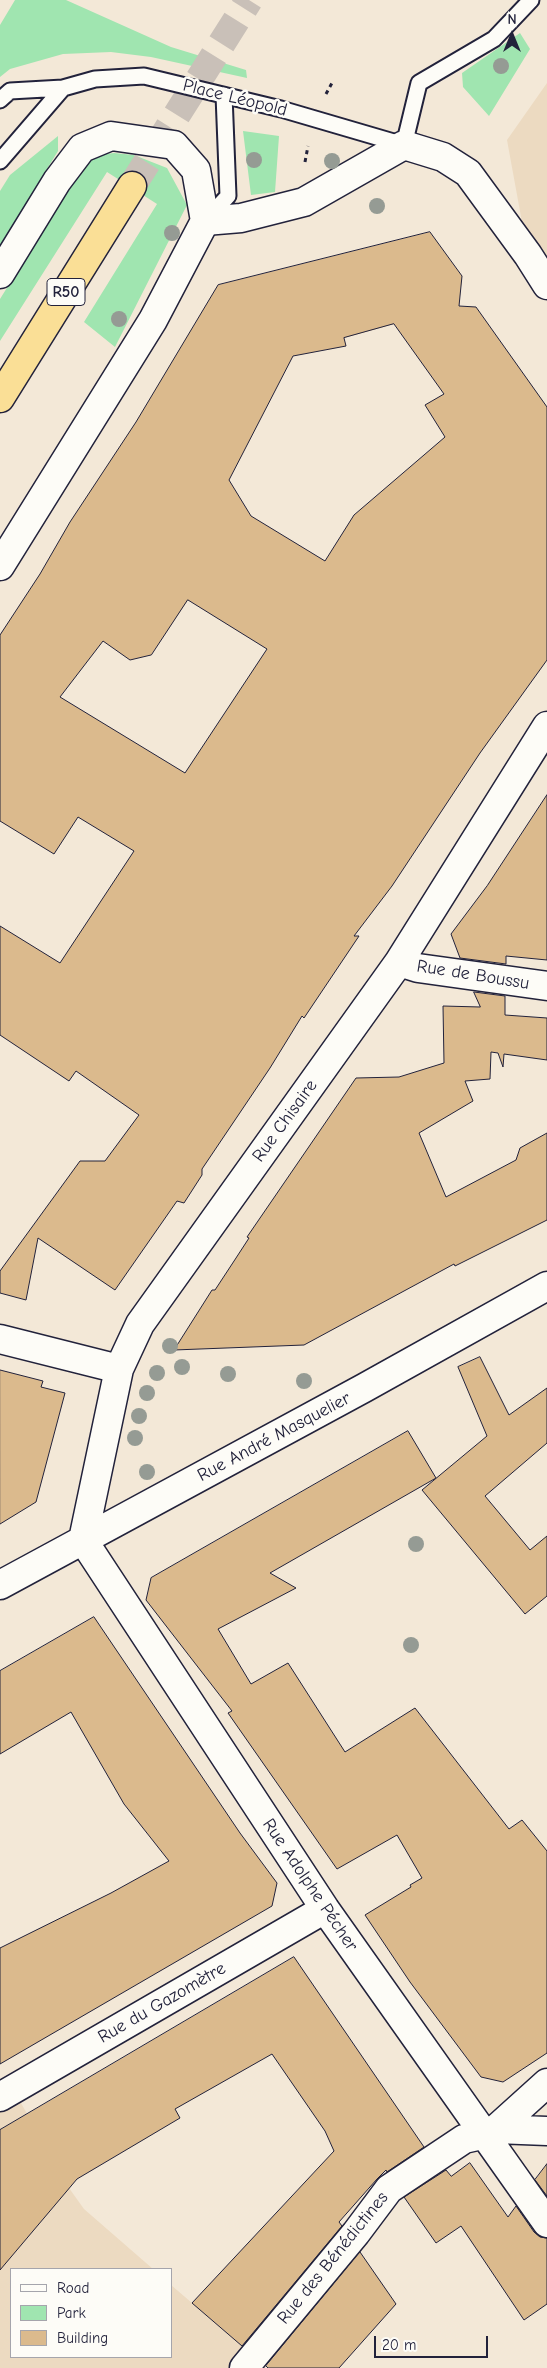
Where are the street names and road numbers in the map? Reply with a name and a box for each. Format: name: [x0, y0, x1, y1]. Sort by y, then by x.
street label: Place Léopold: [181, 75, 289, 121]
road number: R50: [47, 278, 85, 306]
street label: Rue de Boussu: [415, 955, 531, 995]
street label: Rue Chisaire: [248, 1076, 322, 1166]
street label: Rue André Masquelier: [194, 1388, 354, 1486]
street label: Rue Adolphe Pécher: [258, 1815, 362, 1955]
street label: Rue du Gazomètre: [94, 1958, 230, 2048]
street label: Rue des Bénédictines: [273, 2187, 393, 2329]

